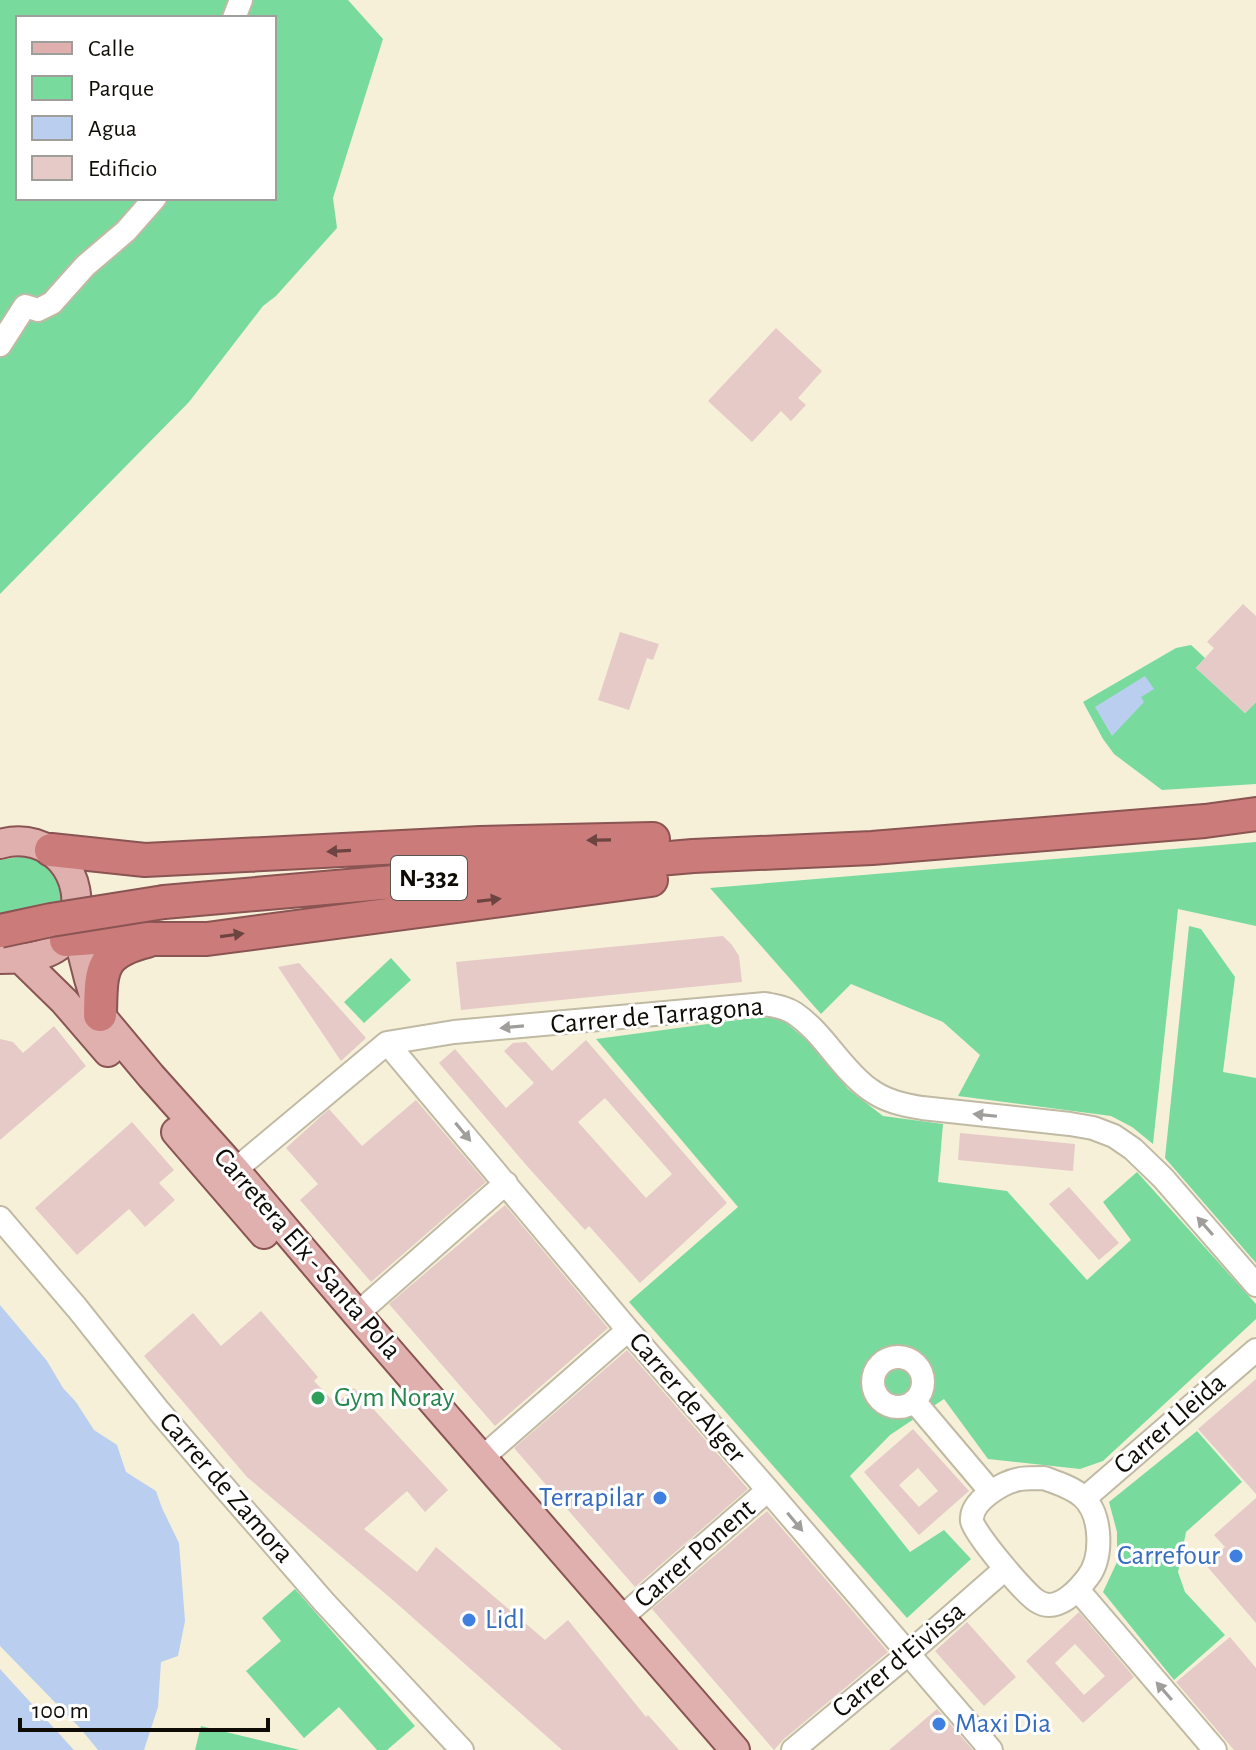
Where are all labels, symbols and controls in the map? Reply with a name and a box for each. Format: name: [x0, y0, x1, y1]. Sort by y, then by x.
legend: [16, 16, 276, 200]
text: Calle: [88, 37, 135, 61]
text: Parque: [88, 77, 154, 101]
text: Agua: [88, 117, 137, 141]
text: Edificio: [88, 157, 157, 181]
one-way arrow: [586, 834, 611, 847]
one-way arrow: [326, 844, 351, 857]
road number: N-332: [391, 856, 467, 900]
one-way arrow: [477, 894, 502, 907]
one-way arrow: [220, 928, 245, 941]
street label: Carrer de Tarragona: [549, 993, 765, 1039]
one-way arrow: [499, 1021, 524, 1034]
one-way arrow: [972, 1109, 997, 1122]
one-way arrow: [454, 1122, 471, 1142]
street label: Carretera Elx - Santa Pola: [208, 1143, 406, 1365]
one-way arrow: [1197, 1217, 1214, 1237]
street label: Carrer de Alger: [623, 1327, 751, 1469]
street label: Carrer Lleida: [1109, 1368, 1231, 1480]
place label: Gym Noray: [334, 1384, 455, 1412]
marker: Gym Noray: [309, 1389, 327, 1407]
street label: Carrer de Zamora: [153, 1408, 299, 1569]
place label: Terrapilar: [539, 1484, 644, 1512]
marker: Terrapilar: [651, 1489, 669, 1507]
street label: Carrer Ponent: [629, 1494, 761, 1614]
one-way arrow: [786, 1511, 803, 1531]
place label: Carrefour: [1117, 1542, 1220, 1570]
marker: Carrefour: [1227, 1547, 1245, 1565]
street label: Carrer d'Eivissa: [827, 1597, 971, 1723]
place label: Lidl: [485, 1606, 525, 1634]
marker: Lidl: [460, 1611, 478, 1629]
one-way arrow: [1156, 1681, 1173, 1701]
scale bar: [20, 1682, 268, 1732]
text: 100 m: [32, 1699, 89, 1723]
place label: Maxi Dia: [955, 1710, 1051, 1738]
marker: Maxi Dia: [930, 1715, 948, 1733]

